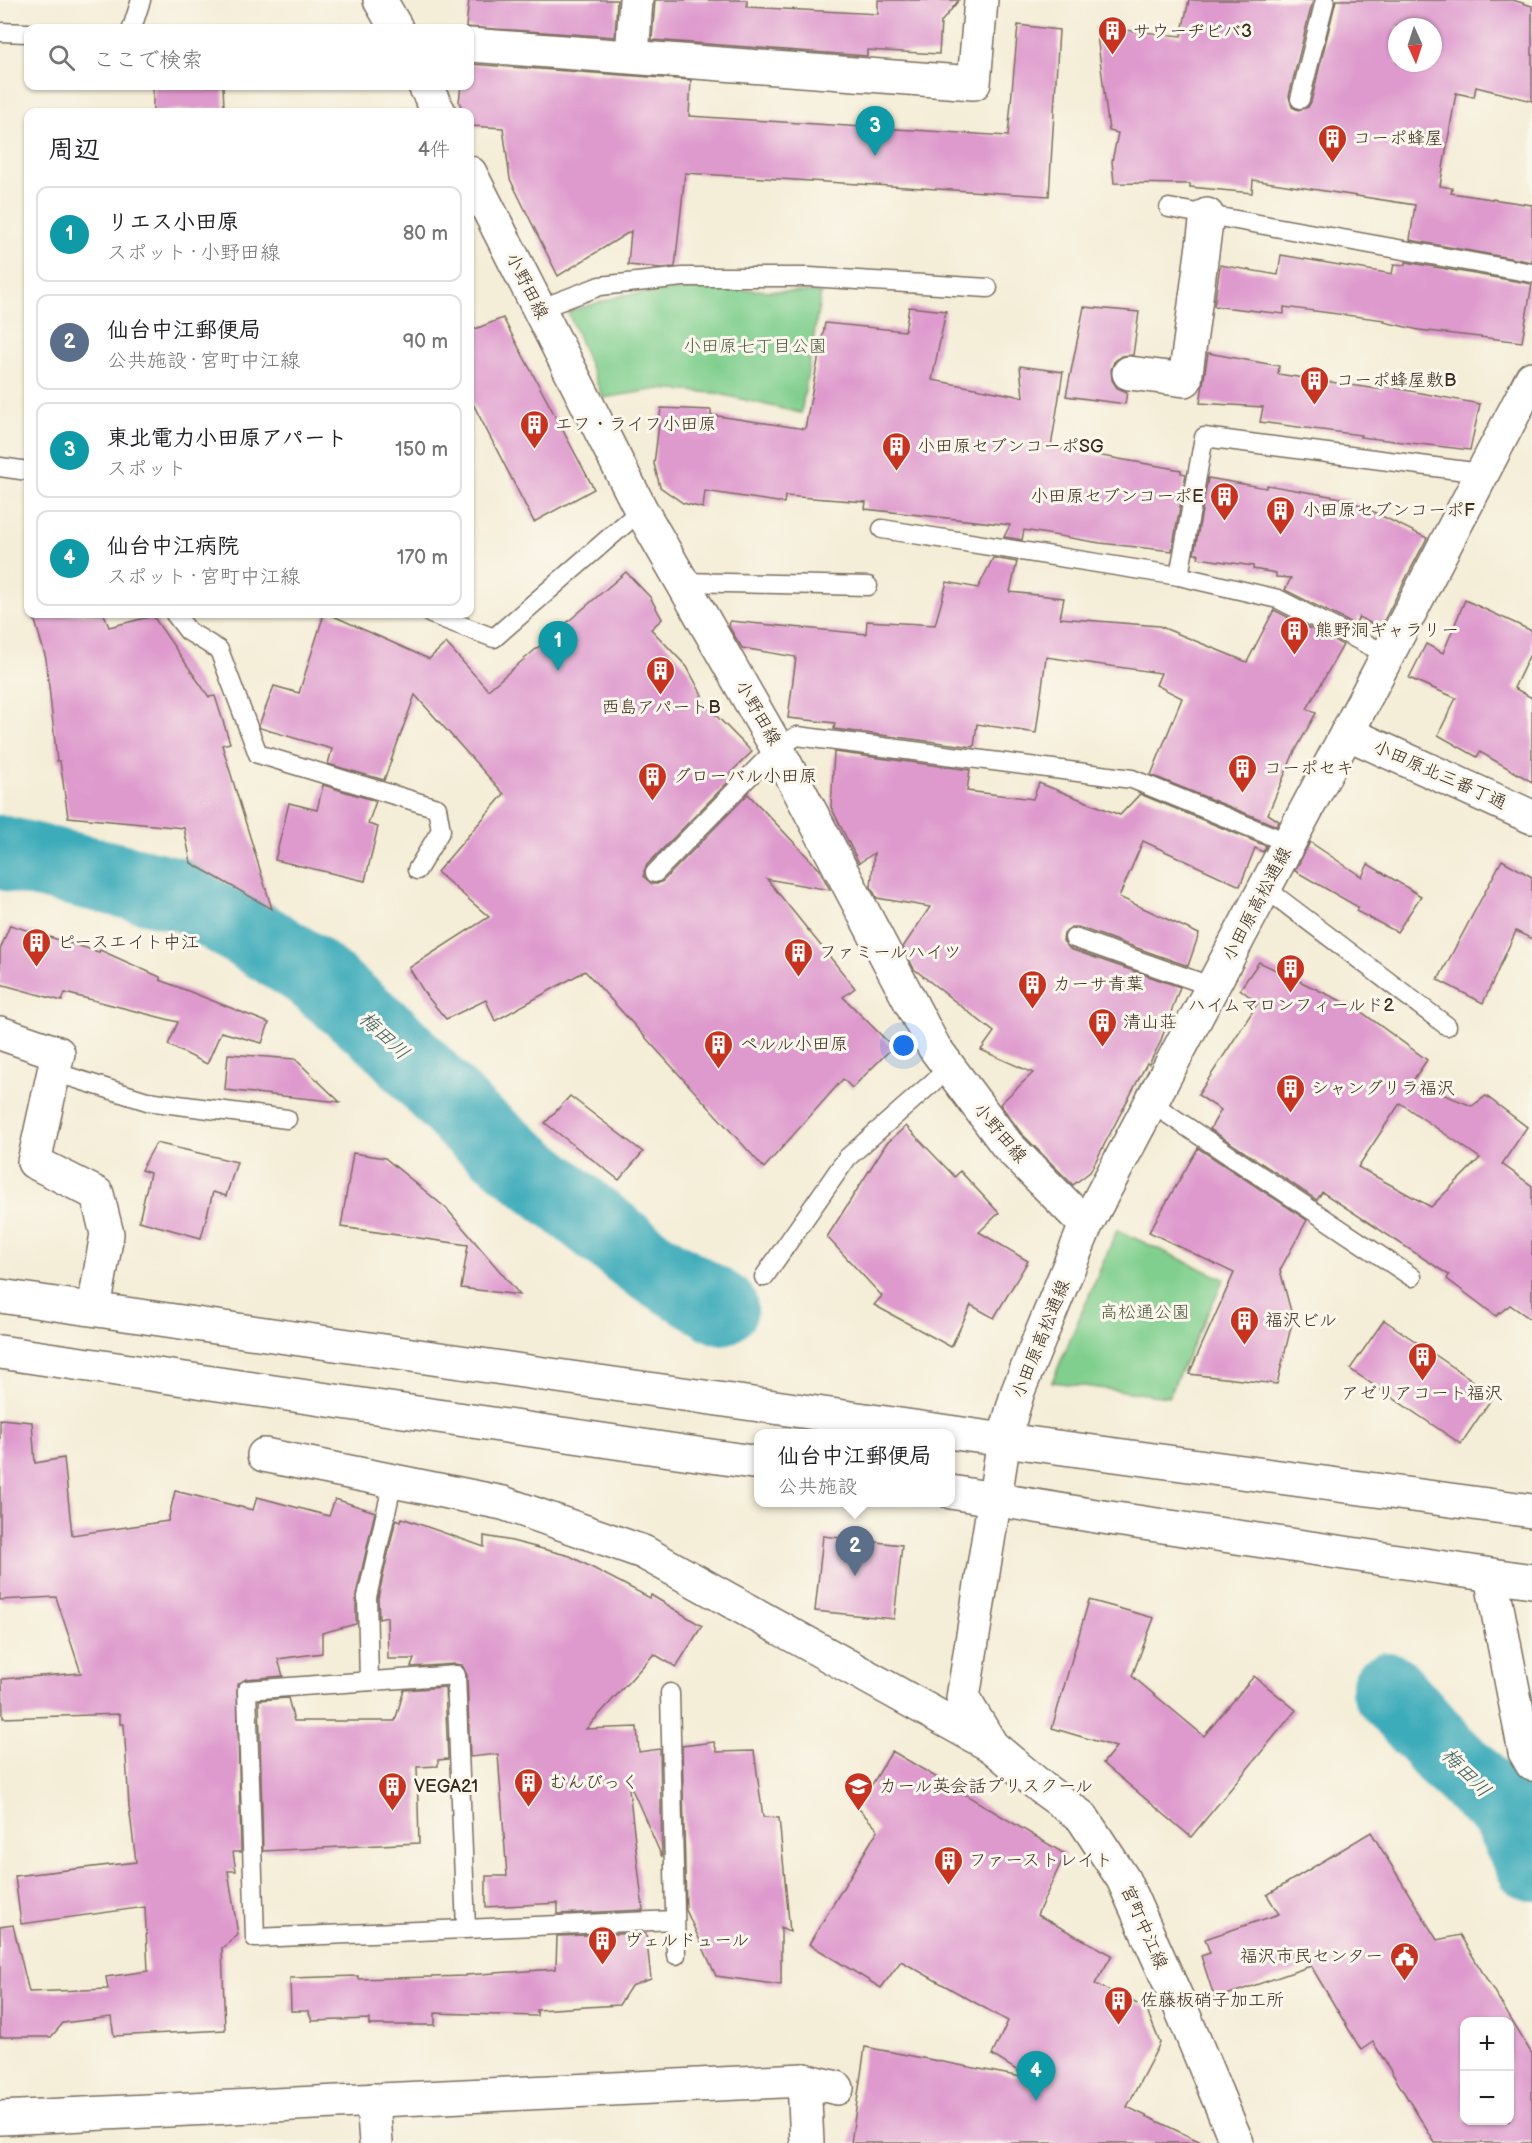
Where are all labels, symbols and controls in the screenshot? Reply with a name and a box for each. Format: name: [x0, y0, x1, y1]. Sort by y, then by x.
building icon: サウーヂビバ3: [1096, 15, 1128, 57]
north arrow: [1388, 18, 1442, 72]
place label: サウーヂビバ3: [1133, 21, 1252, 42]
search box: [24, 24, 474, 90]
icon: search: [45, 41, 78, 74]
text: ここで検索: [93, 47, 203, 74]
pin: 3: [856, 106, 894, 156]
building icon: コーポ蜂屋: [1316, 122, 1348, 164]
place label: コーポ蜂屋: [1353, 128, 1443, 149]
text: 周辺: [48, 135, 100, 166]
text: 4件: [418, 138, 450, 162]
text: リエス小田原: [107, 209, 239, 236]
text: 1: [65, 222, 74, 246]
text: 80 m: [403, 222, 448, 246]
text: スポット · 小野田線: [107, 241, 280, 265]
street label: 小野田線: [501, 249, 553, 323]
text: 仙台中江郵便局: [107, 317, 261, 344]
text: 2: [64, 330, 75, 354]
text: 90 m: [403, 330, 448, 354]
park label: 小田原七丁目公園: [683, 336, 827, 357]
text: 公共施設 · 宮町中江線: [107, 349, 300, 373]
building icon: コーポ蜂屋敷B: [1299, 364, 1331, 406]
place label: コーポ蜂屋敷B: [1336, 370, 1456, 391]
building icon: エフ・ライフ小田原: [518, 408, 550, 450]
place label: エフ・ライフ小田原: [555, 414, 716, 435]
text: 東北電力小田原アパート: [107, 425, 348, 452]
building icon: 小田原セブンコーポSG: [880, 430, 912, 472]
place label: 小田原セブンコーポSG: [917, 436, 1103, 457]
text: 3: [64, 438, 75, 462]
text: 150 m: [395, 438, 448, 462]
text: スポット: [107, 457, 187, 481]
building icon: 小田原セブンコーポE: [1209, 480, 1241, 522]
place label: 小田原セブンコーポE: [1030, 486, 1204, 507]
building icon: 小田原セブンコーポF: [1265, 494, 1297, 536]
place label: 小田原セブンコーポF: [1302, 500, 1475, 521]
text: 仙台中江病院: [107, 533, 239, 560]
text: 4: [64, 546, 75, 570]
text: 170 m: [397, 546, 448, 570]
text: スポット · 宮町中江線: [107, 565, 300, 589]
building icon: 熊野洞ギャラリー: [1278, 614, 1310, 656]
place label: 熊野洞ギャラリー: [1315, 620, 1459, 641]
pin: 1: [538, 622, 578, 671]
building icon: 西島アパートB: [645, 654, 677, 696]
street label: 小野田線: [731, 677, 785, 749]
place label: 西島アパートB: [601, 697, 721, 718]
street label: 小田原北三番丁通: [1370, 736, 1510, 814]
building icon: コーポセキ: [1227, 752, 1259, 794]
place label: コーポセキ: [1264, 758, 1354, 779]
building icon: グローバル小田原: [636, 760, 668, 802]
place label: グローバル小田原: [673, 766, 817, 787]
street label: 小田原高松通線: [1218, 843, 1296, 965]
building icon: ピースエイト中江: [20, 926, 52, 968]
place label: ピースエイト中江: [57, 932, 199, 953]
building icon: ファミールハイツ: [782, 936, 814, 978]
place label: ファミールハイツ: [819, 942, 962, 963]
building icon: ハイムマロンフィールド2: [1275, 952, 1307, 994]
building icon: カーサ青葉: [1016, 968, 1048, 1010]
place label: カーサ青葉: [1053, 974, 1144, 995]
place label: ハイムマロンフィールド2: [1188, 995, 1395, 1016]
building icon: 清山荘: [1086, 1006, 1118, 1048]
water label: 梅田川: [354, 1007, 414, 1065]
place label: 清山荘: [1123, 1012, 1177, 1033]
building icon: ペルル小田原: [703, 1028, 735, 1070]
your location: [889, 1031, 918, 1060]
place label: ペルル小田原: [740, 1034, 848, 1055]
building icon: シャングリラ福沢: [1274, 1072, 1306, 1114]
place label: シャングリラ福沢: [1311, 1078, 1455, 1099]
street label: 小野田線: [969, 1099, 1031, 1167]
street label: 小田原高松通線: [1008, 1277, 1074, 1401]
park label: 高松通公園: [1100, 1302, 1190, 1323]
building icon: 福沢ビル: [1228, 1304, 1260, 1346]
place label: 福沢ビル: [1265, 1310, 1337, 1331]
building icon: アゼリアコート福沢: [1406, 1340, 1438, 1382]
place label: アゼリアコート福沢: [1341, 1383, 1503, 1404]
popup: [754, 1429, 955, 1507]
text: 仙台中江郵便局: [777, 1443, 932, 1470]
text: 公共施設: [777, 1475, 857, 1499]
pin: 2: [836, 1526, 874, 1576]
water label: 梅田川: [1436, 1743, 1496, 1803]
building icon: むんびっく: [512, 1766, 544, 1808]
building icon: VEGA21: [377, 1770, 409, 1812]
school or university icon: カール英会話プリスクール: [842, 1770, 874, 1812]
place label: むんびっく: [549, 1772, 639, 1793]
place label: VEGA21: [414, 1776, 478, 1797]
place label: カール英会話プリスクール: [879, 1776, 1093, 1797]
building icon: ファーストレイト: [932, 1844, 964, 1886]
place label: ファーストレイト: [969, 1850, 1113, 1871]
street label: 宮町中江線: [1116, 1882, 1172, 1972]
building icon: ヴェルドュール: [587, 1924, 619, 1966]
place label: ヴェルドュール: [624, 1930, 749, 1951]
public building icon: 福沢市民センター: [1388, 1940, 1420, 1982]
place label: 福沢市民センター: [1240, 1946, 1383, 1967]
building icon: 佐藤板硝子加工所: [1103, 1984, 1135, 2026]
place label: 佐藤板硝子加工所: [1140, 1990, 1284, 2011]
map controls: [1460, 2017, 1514, 2125]
button: +: [1460, 2017, 1514, 2071]
pin: 4: [1016, 2052, 1056, 2101]
button: −: [1460, 2071, 1514, 2125]

